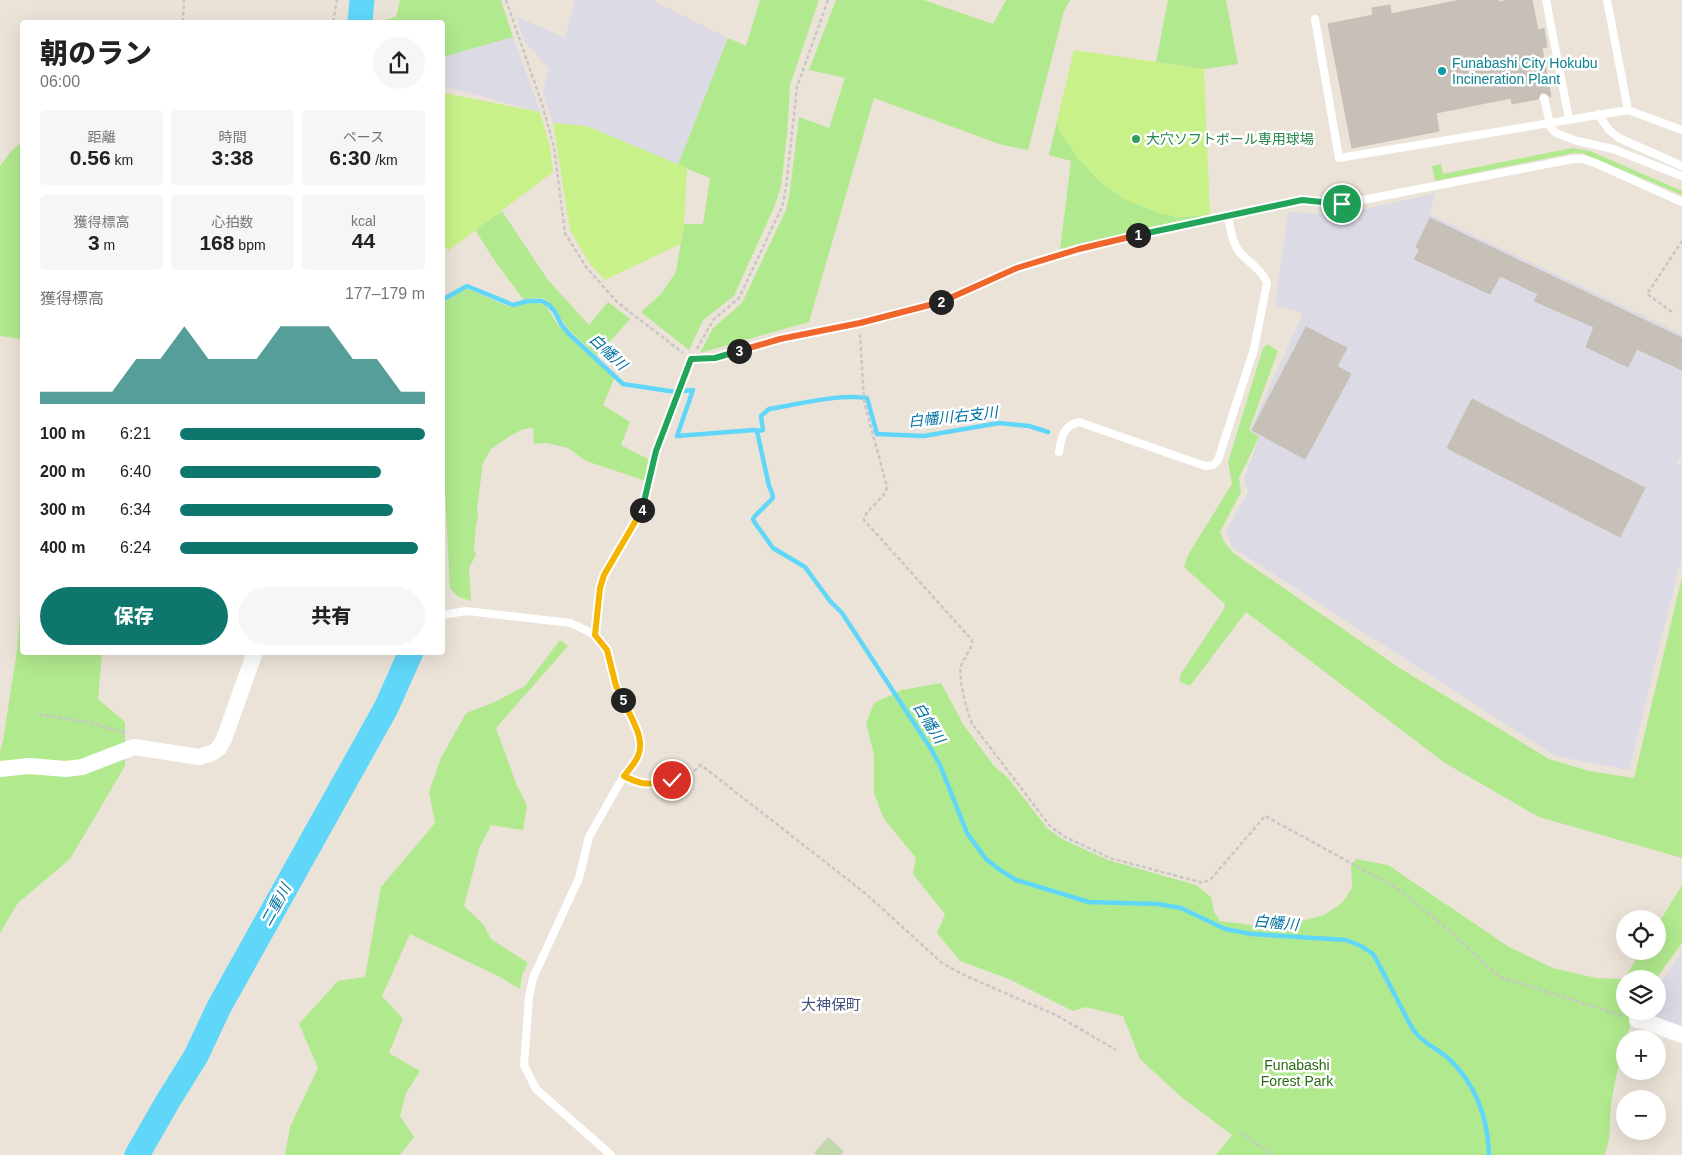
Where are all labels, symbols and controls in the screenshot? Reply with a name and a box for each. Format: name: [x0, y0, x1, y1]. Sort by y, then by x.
button: share: [373, 37, 425, 89]
text: 朝のラン: [40, 38, 152, 69]
place label: Funabashi City Hokubu Incineration Plant: [1452, 55, 1598, 87]
marker: Funabashi City Hokubu Incineration Plant: [1436, 65, 1448, 77]
text: 06:00: [40, 73, 80, 90]
text: 距離: [88, 129, 116, 145]
text: 時間: [219, 129, 247, 145]
text: ペース: [343, 129, 384, 145]
place label: 大穴ソフトボール専用球場: [1146, 131, 1314, 147]
marker: 大穴ソフトボール専用球場: [1130, 133, 1142, 145]
text: 0.56: [70, 146, 111, 169]
text: 3:38: [211, 146, 254, 169]
text: 6:30: [329, 146, 371, 169]
text: km: [111, 152, 133, 168]
text: /km: [371, 152, 398, 168]
pin: [1321, 183, 1363, 225]
icon: arrive: [1328, 190, 1356, 218]
text: kcal: [351, 213, 376, 229]
text: 獲得標高: [74, 214, 130, 230]
text: 心拍数: [212, 214, 254, 230]
pin: 1: [1126, 222, 1150, 248]
text: 1: [1135, 227, 1142, 243]
text: 44: [352, 229, 375, 252]
text: 3: [88, 231, 100, 254]
text: 168: [199, 231, 234, 254]
text: m: [100, 237, 115, 253]
text: bpm: [234, 237, 266, 253]
text: 177–179 m: [345, 285, 425, 302]
text: 獲得標高: [40, 290, 104, 307]
pin: 2: [928, 290, 954, 314]
text: 2: [938, 294, 945, 310]
water label: 白幡川: [586, 330, 632, 375]
pin: 3: [726, 338, 752, 364]
text: 3: [736, 343, 743, 359]
water label: 白幡川右支川: [907, 403, 1001, 430]
text: 100 m: [40, 425, 85, 442]
text: 6:21: [120, 425, 151, 442]
text: 200 m: [40, 463, 85, 480]
text: 6:40: [120, 463, 151, 480]
pin: 4: [630, 498, 654, 522]
text: 300 m: [40, 501, 85, 518]
text: 6:34: [120, 501, 151, 518]
text: 4: [639, 502, 646, 518]
text: 400 m: [40, 539, 85, 556]
text: 6:24: [120, 539, 151, 556]
button: 保存: [40, 587, 228, 645]
button: 共有: [238, 587, 425, 645]
pin: 5: [610, 688, 636, 712]
text: 5: [620, 692, 627, 708]
water label: 白幡川: [910, 699, 950, 748]
pin: [651, 759, 693, 801]
icon: check: [658, 766, 686, 794]
water label: 二重川: [257, 879, 295, 929]
map controls: [1616, 910, 1666, 1140]
button: locate: [1616, 910, 1666, 960]
water label: 白幡川: [1253, 912, 1301, 933]
button: layers: [1616, 970, 1666, 1020]
district label: 大神保町: [801, 996, 861, 1013]
button: +: [1616, 1030, 1666, 1080]
park label: Funabashi Forest Park: [1261, 1057, 1334, 1089]
button: −: [1616, 1090, 1666, 1140]

